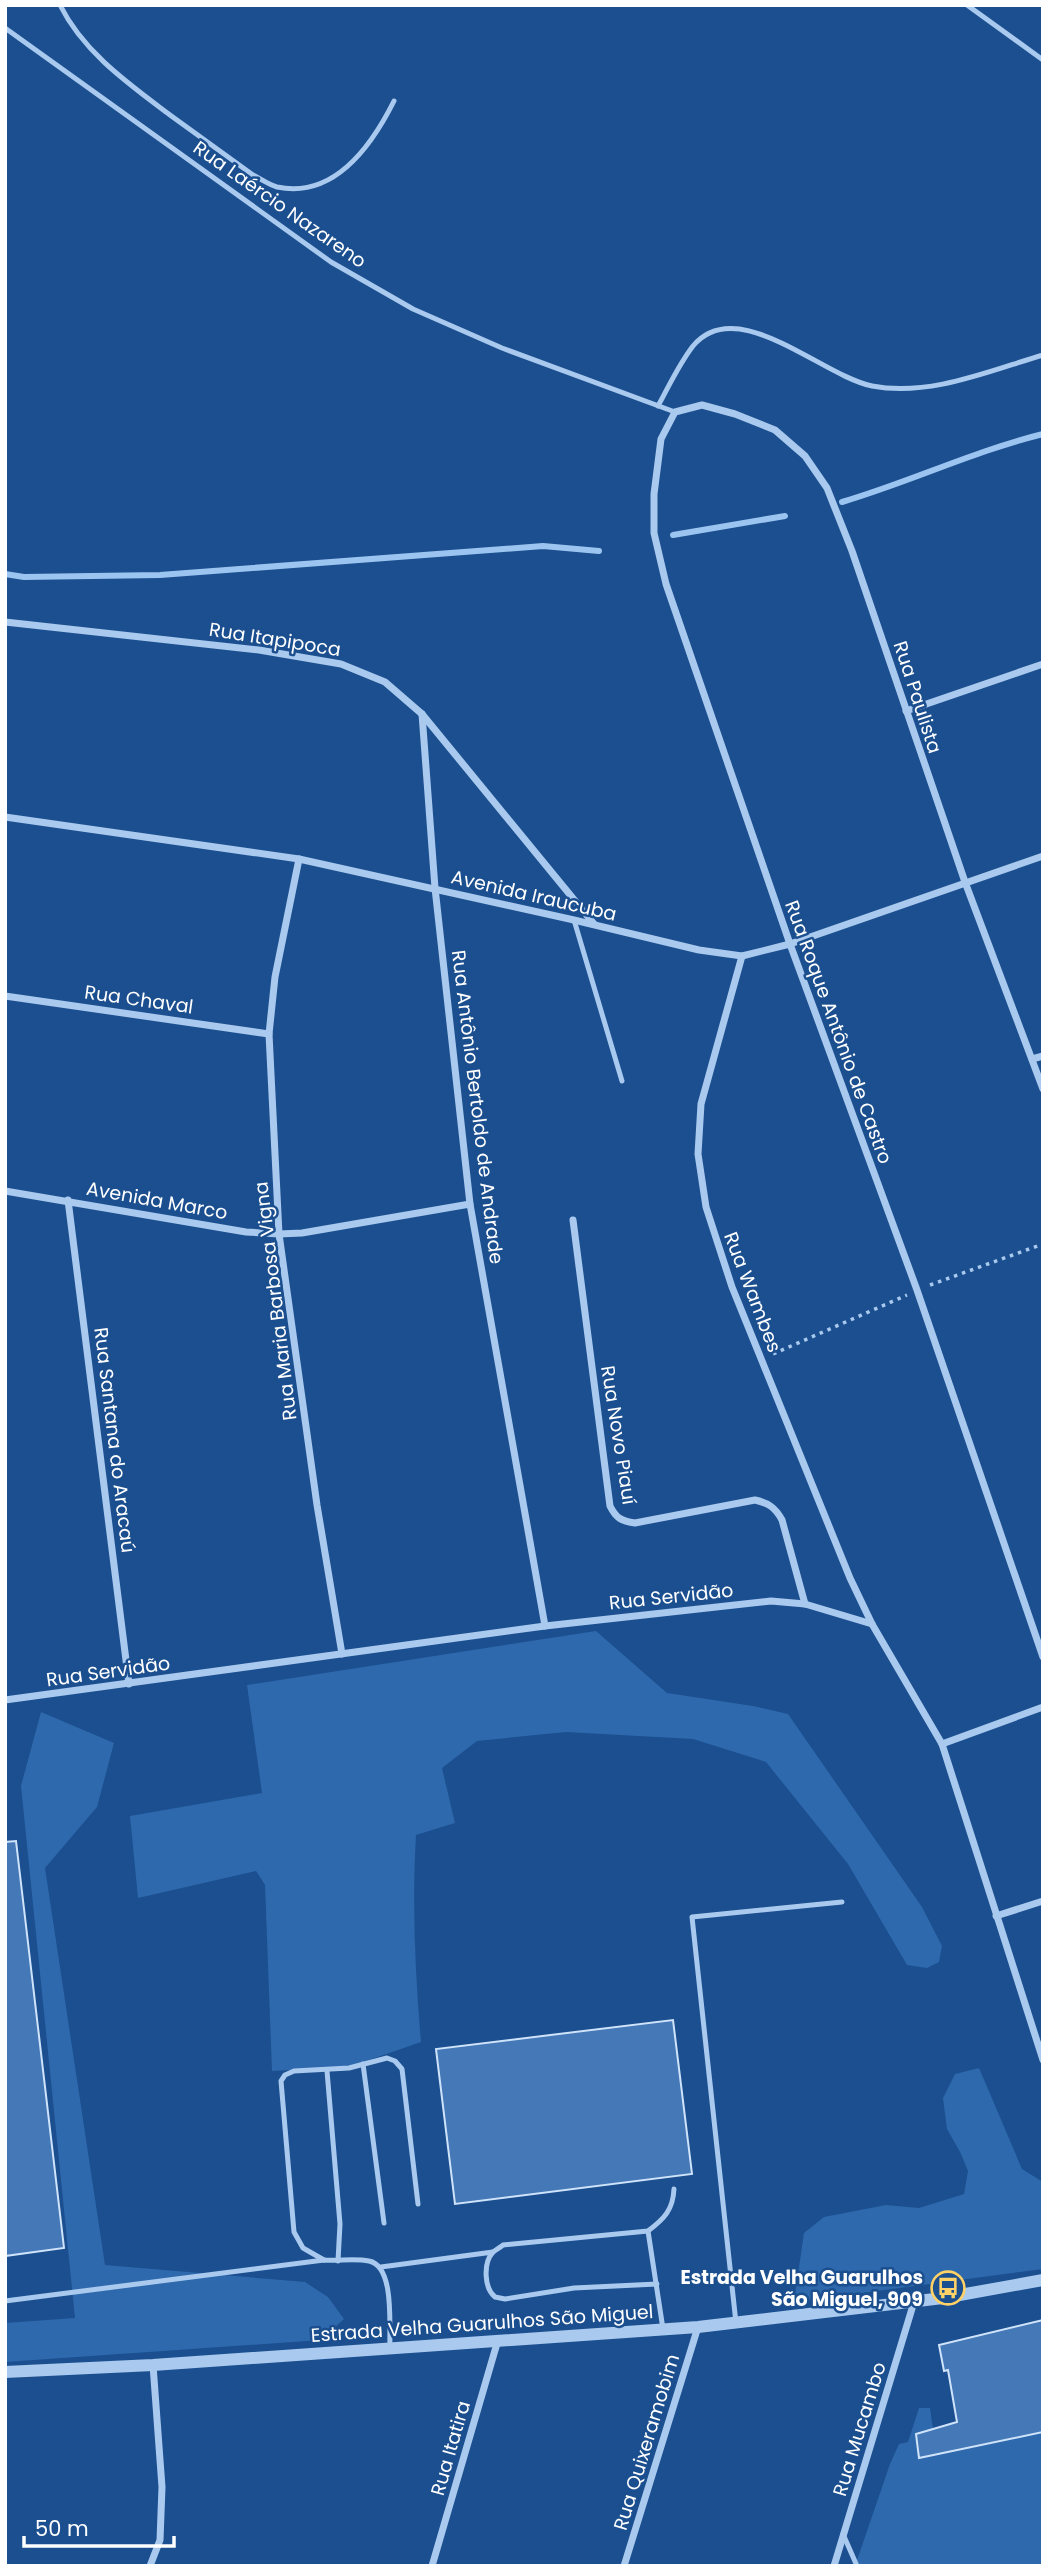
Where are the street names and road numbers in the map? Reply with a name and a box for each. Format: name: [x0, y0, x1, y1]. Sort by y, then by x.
street label: Rua Laércio Nazareno: [188, 134, 372, 275]
street label: Rua Itapipoca: [207, 616, 343, 663]
street label: Rua Paulista: [887, 638, 948, 757]
street label: Avenida Iraucuba: [449, 863, 619, 928]
street label: Rua Roque Antônio de Castro: [778, 897, 899, 1168]
street label: Rua Antônio Bertoldo de Andrade: [445, 949, 510, 1266]
street label: Rua Chaval: [83, 979, 195, 1020]
street label: Avenida Marco: [84, 1175, 230, 1226]
street label: Rua Maria Barbosa Vigna: [247, 1180, 304, 1422]
street label: Rua Wambes: [717, 1228, 788, 1356]
street label: Rua Santana do Aracaú: [87, 1326, 142, 1554]
street label: Rua Novo Piauí: [594, 1364, 643, 1507]
street label: Rua Servidão: [608, 1577, 735, 1616]
street label: Rua Servidão: [44, 1649, 172, 1694]
street label: Estrada Velha Guarulhos São Miguel: [310, 2298, 654, 2349]
street label: Rua Quixeramobim: [607, 2351, 686, 2534]
street label: Rua Mucambo: [826, 2359, 893, 2500]
street label: Rua Itatira: [424, 2398, 477, 2499]

